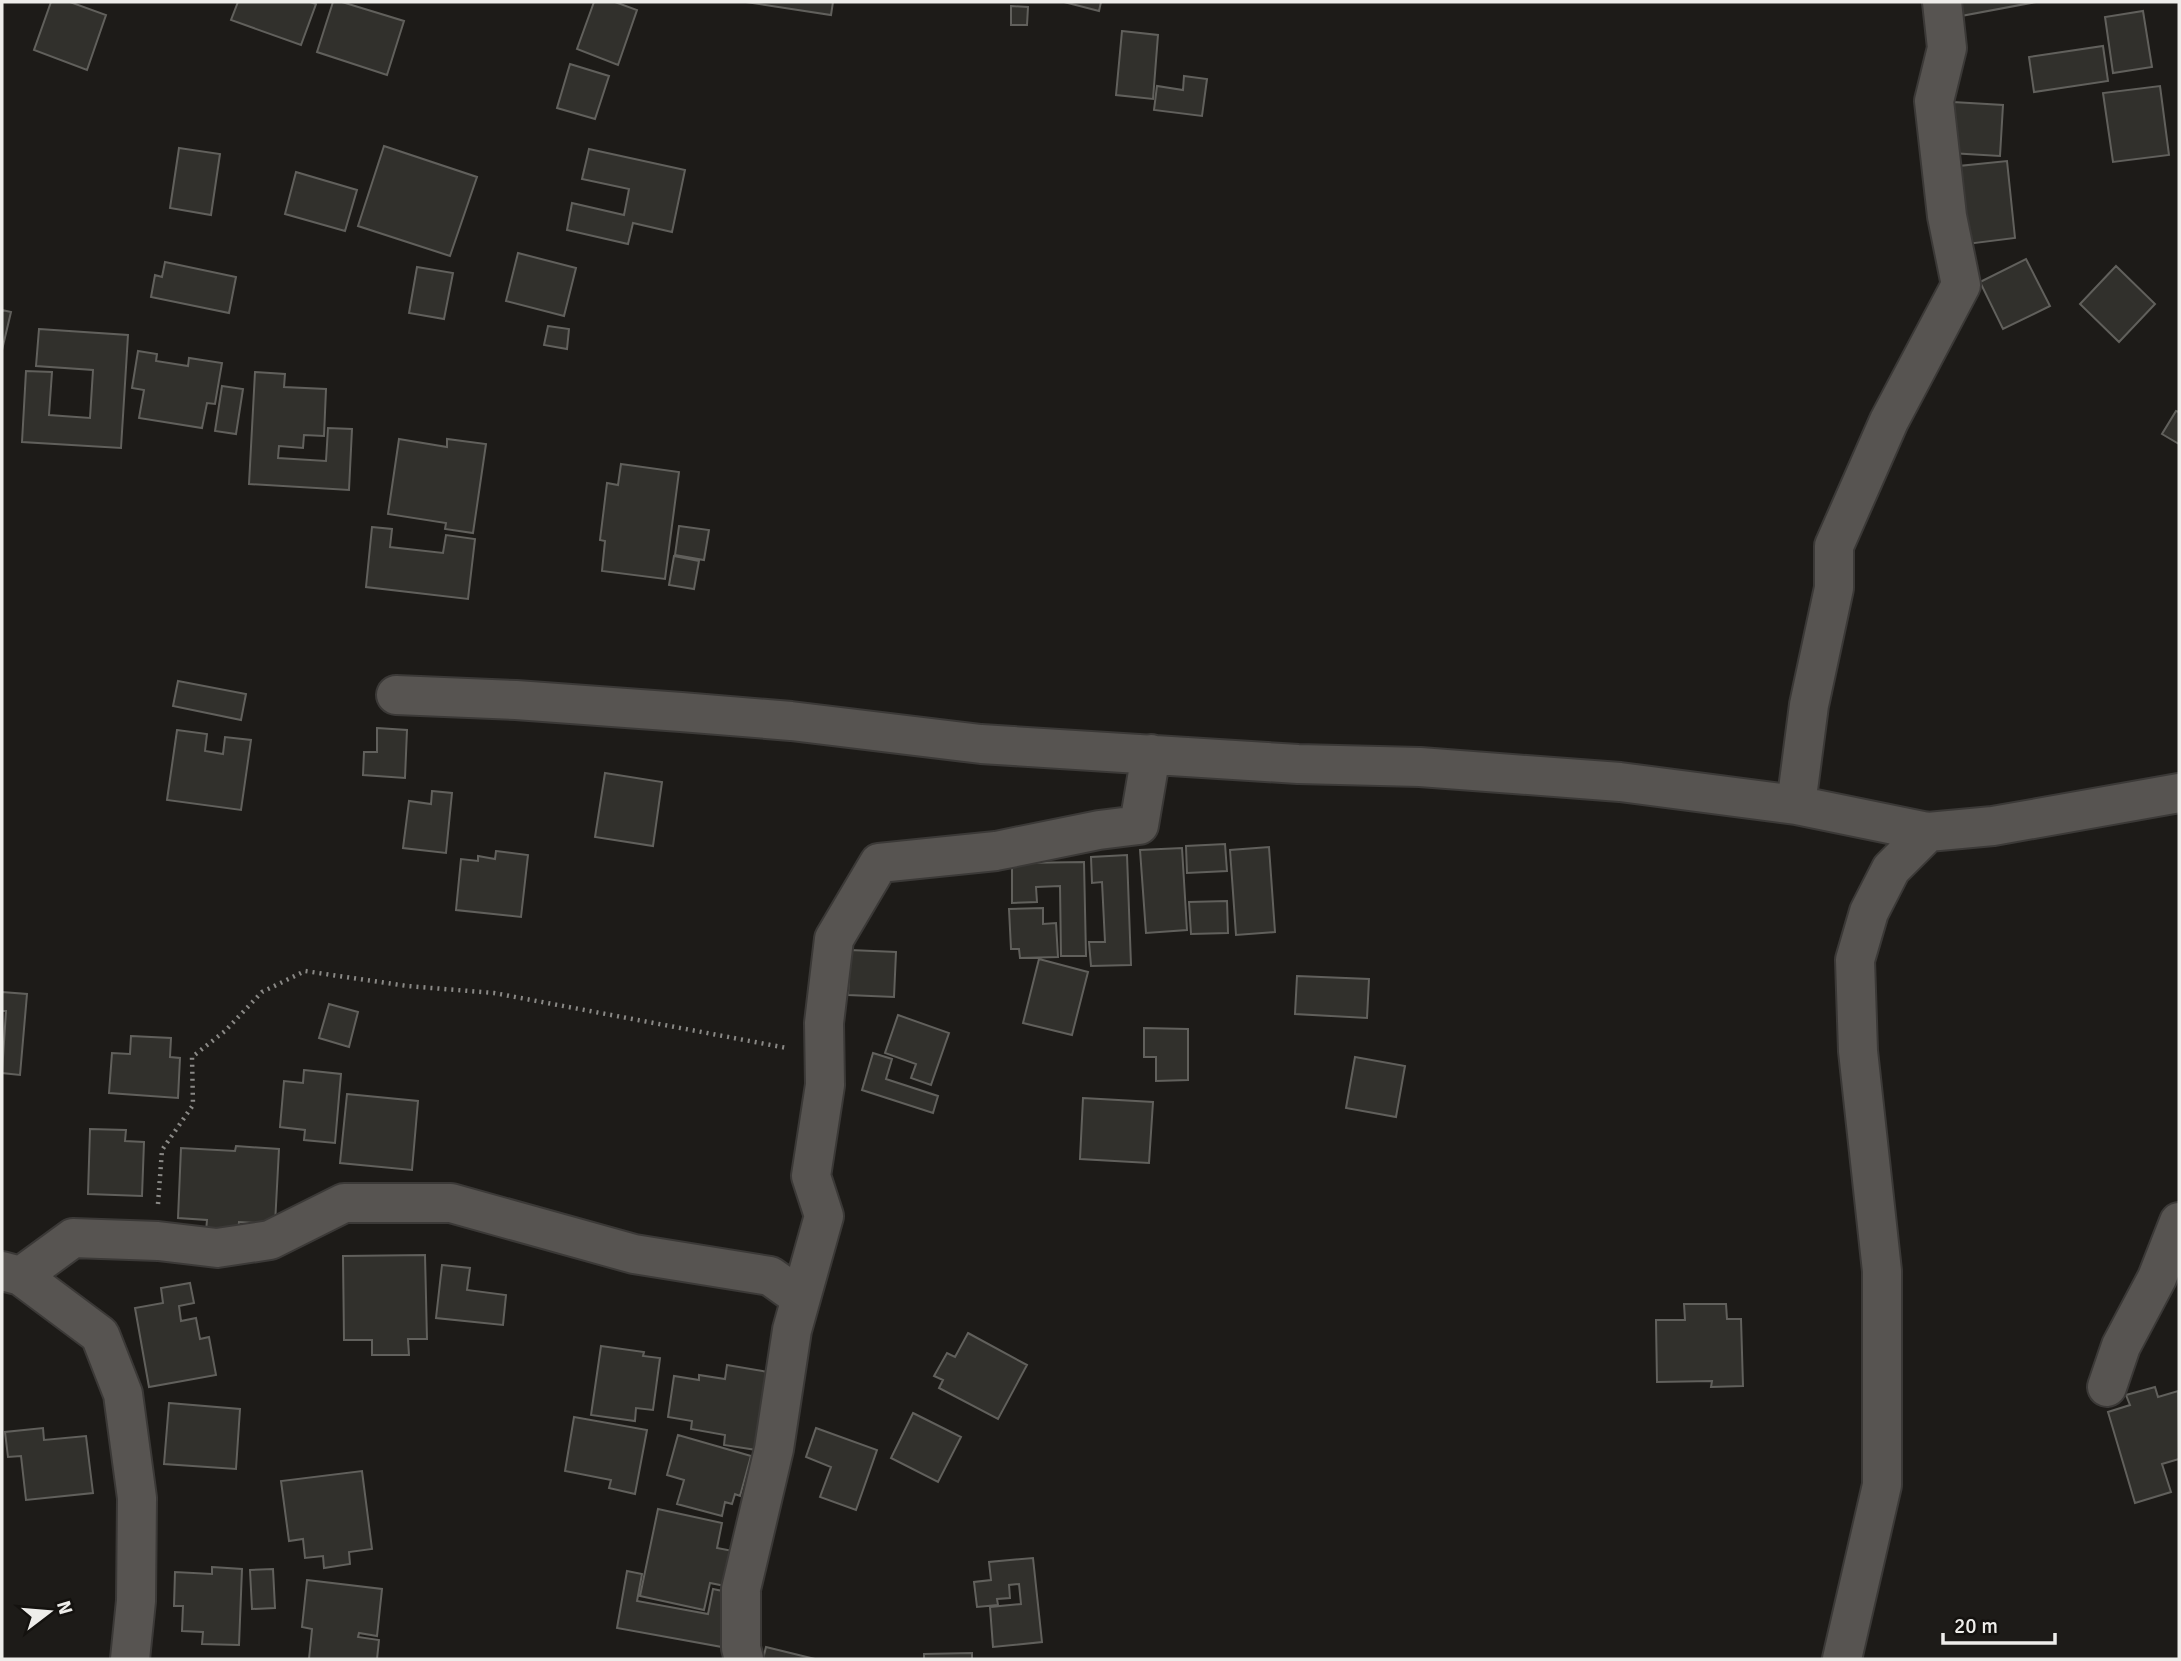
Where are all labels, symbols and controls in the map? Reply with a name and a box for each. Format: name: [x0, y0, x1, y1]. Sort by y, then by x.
north arrow: [14, 1577, 84, 1647]
text: N: [51, 1598, 78, 1617]
scale bar: [1943, 1602, 2055, 1646]
text: 20 m: [1954, 1613, 1998, 1639]

